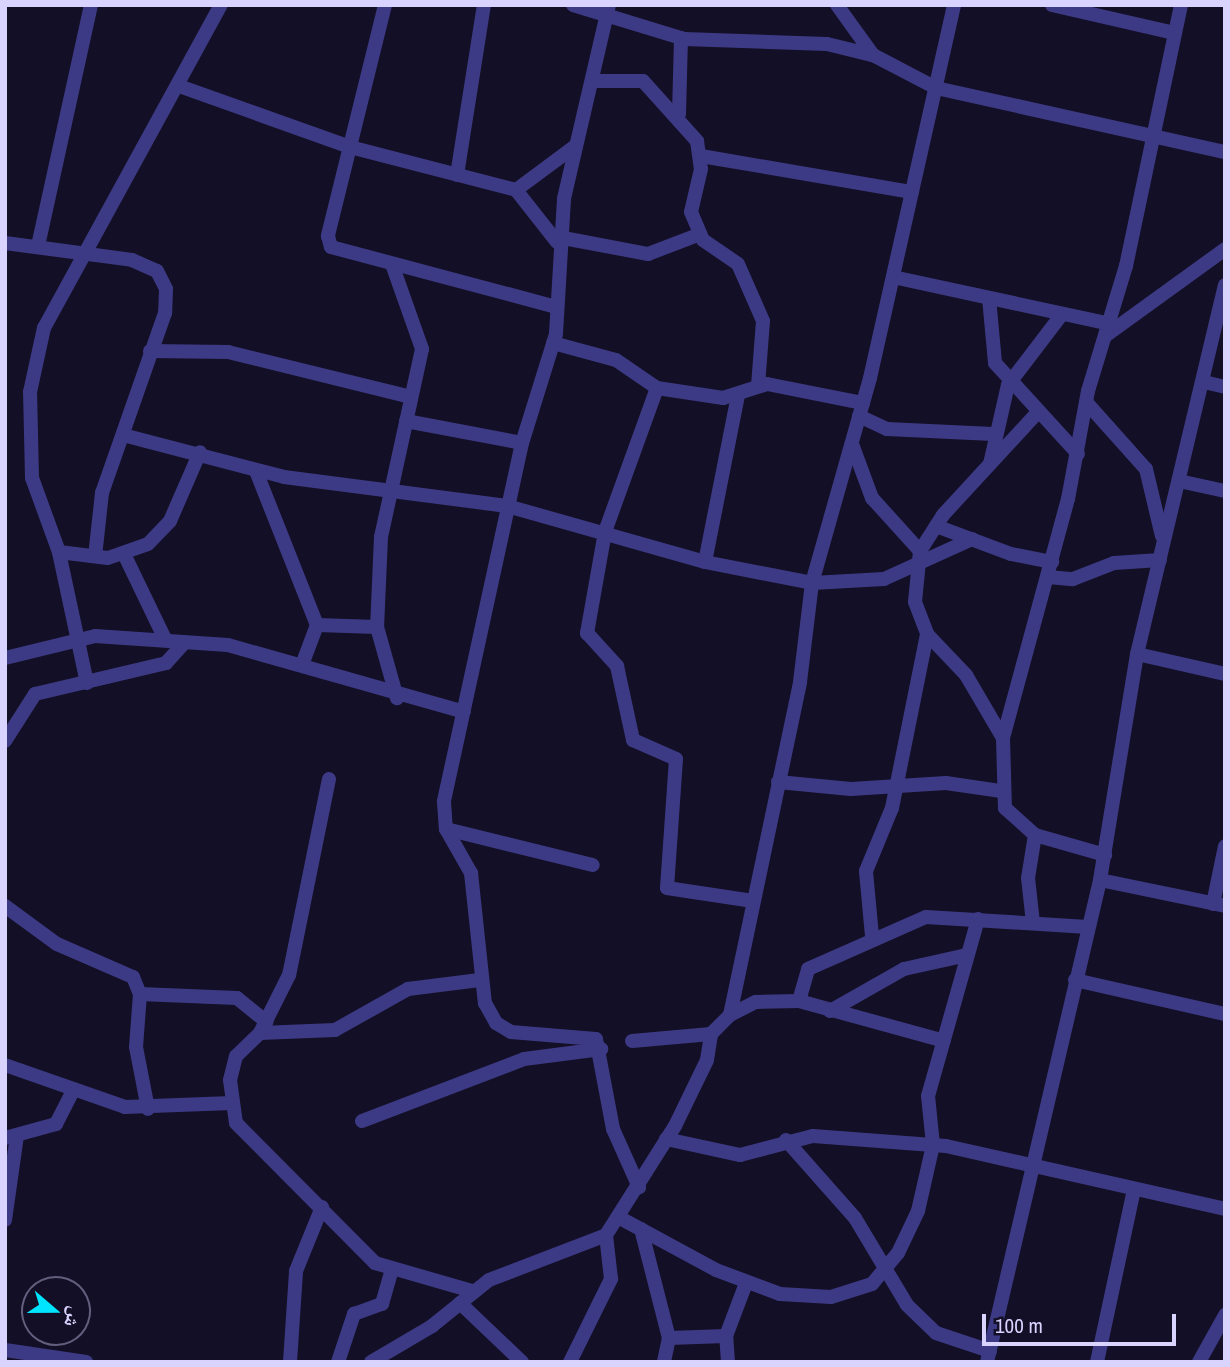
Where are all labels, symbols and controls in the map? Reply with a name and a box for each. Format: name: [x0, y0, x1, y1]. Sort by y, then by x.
north arrow: [21, 1276, 91, 1346]
scale bar: [985, 1300, 1179, 1344]
text: ش: [58, 1304, 90, 1331]
text: 100 m: [995, 1311, 1043, 1340]

